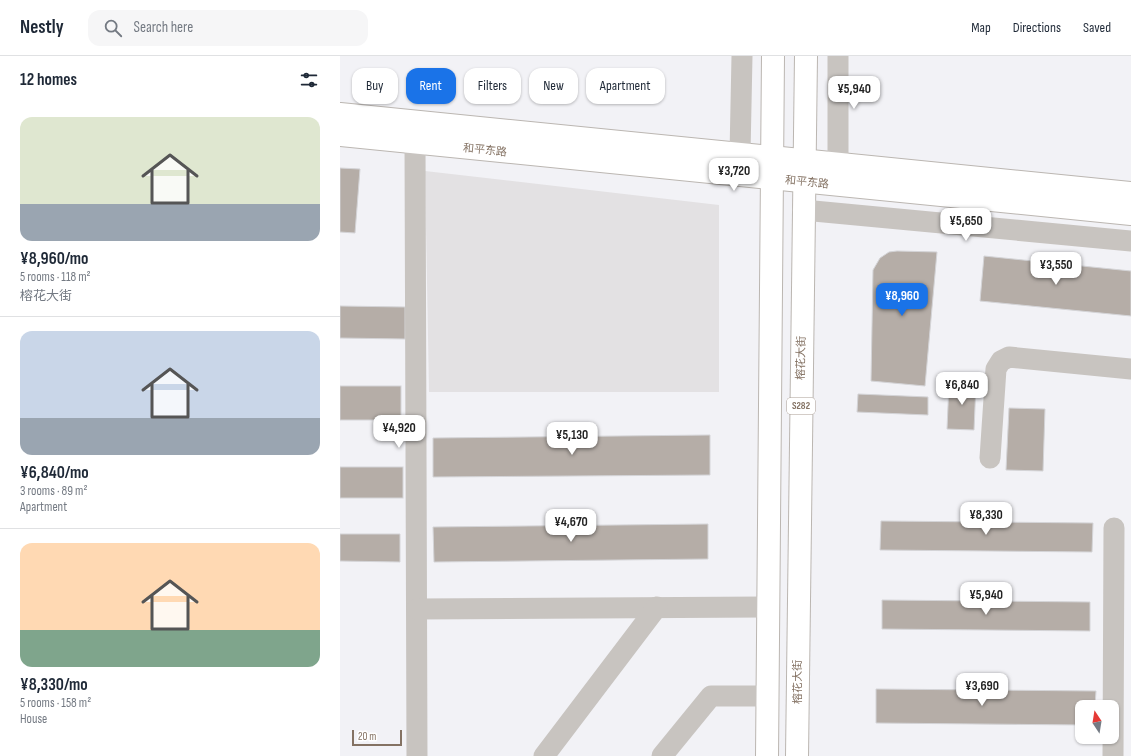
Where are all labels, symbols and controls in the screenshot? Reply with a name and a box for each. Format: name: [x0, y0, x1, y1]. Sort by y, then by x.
search box: [88, 10, 368, 46]
text: Nestly: [20, 16, 64, 39]
icon: search: [102, 17, 124, 39]
text: Search here: [134, 18, 193, 37]
text: Map: [971, 19, 991, 36]
text: Directions: [1013, 19, 1061, 36]
text: Saved: [1083, 19, 1111, 36]
chip: Buy: [352, 68, 398, 104]
chip: Rent: [406, 68, 456, 104]
chip: Filters: [464, 68, 521, 104]
chip: New: [529, 68, 578, 104]
chip: Apartment: [586, 68, 665, 104]
icon: filters: [298, 69, 320, 91]
text: 12 homes: [20, 70, 77, 90]
pin: ¥5,940: [821, 76, 887, 110]
text: ¥5,940: [837, 81, 871, 97]
street label: 和平东路: [462, 141, 508, 159]
icon: home: [134, 143, 206, 215]
pin: ¥3,720: [701, 158, 767, 192]
text: ¥3,720: [718, 163, 750, 179]
street label: 和平东路: [784, 173, 830, 191]
pin: ¥5,650: [933, 208, 999, 242]
text: ¥5,650: [949, 213, 983, 229]
text: ¥8,960/mo: [20, 249, 89, 269]
pin: ¥3,550: [1023, 252, 1089, 286]
text: ¥3,550: [1039, 257, 1073, 273]
text: 5 rooms · 118 m²: [20, 269, 91, 285]
pin: ¥8,960: [869, 283, 935, 317]
text: 榕花大街: [20, 288, 72, 304]
text: ¥8,960: [885, 288, 919, 304]
street label: 榕花大街: [794, 336, 808, 380]
icon: home: [134, 357, 206, 429]
pin: ¥6,840: [929, 372, 995, 406]
text: ¥6,840: [945, 377, 979, 393]
road number: S282: [787, 398, 815, 414]
pin: ¥4,920: [366, 415, 432, 449]
text: ¥4,920: [382, 420, 416, 436]
pin: ¥5,130: [539, 422, 605, 456]
text: ¥5,130: [556, 427, 588, 443]
text: ¥6,840/mo: [20, 463, 89, 483]
text: 3 rooms · 89 m²: [20, 483, 87, 499]
text: Apartment: [20, 499, 67, 515]
pin: ¥8,330: [953, 502, 1019, 536]
text: ¥8,330: [969, 507, 1003, 523]
pin: ¥4,670: [538, 509, 604, 543]
text: ¥4,670: [554, 514, 588, 530]
icon: home: [134, 569, 206, 641]
pin: ¥5,940: [953, 582, 1019, 616]
text: ¥5,940: [969, 587, 1003, 603]
street label: 榕花大街: [791, 660, 804, 704]
pin: ¥3,690: [949, 673, 1015, 707]
text: ¥8,330/mo: [20, 675, 88, 695]
text: ¥3,690: [965, 678, 999, 694]
text: 5 rooms · 158 m²: [20, 695, 91, 711]
north arrow: [1075, 700, 1119, 744]
map controls: [1075, 700, 1119, 744]
text: House: [20, 711, 47, 727]
scale bar: [352, 728, 402, 747]
text: 20 m: [358, 730, 376, 743]

